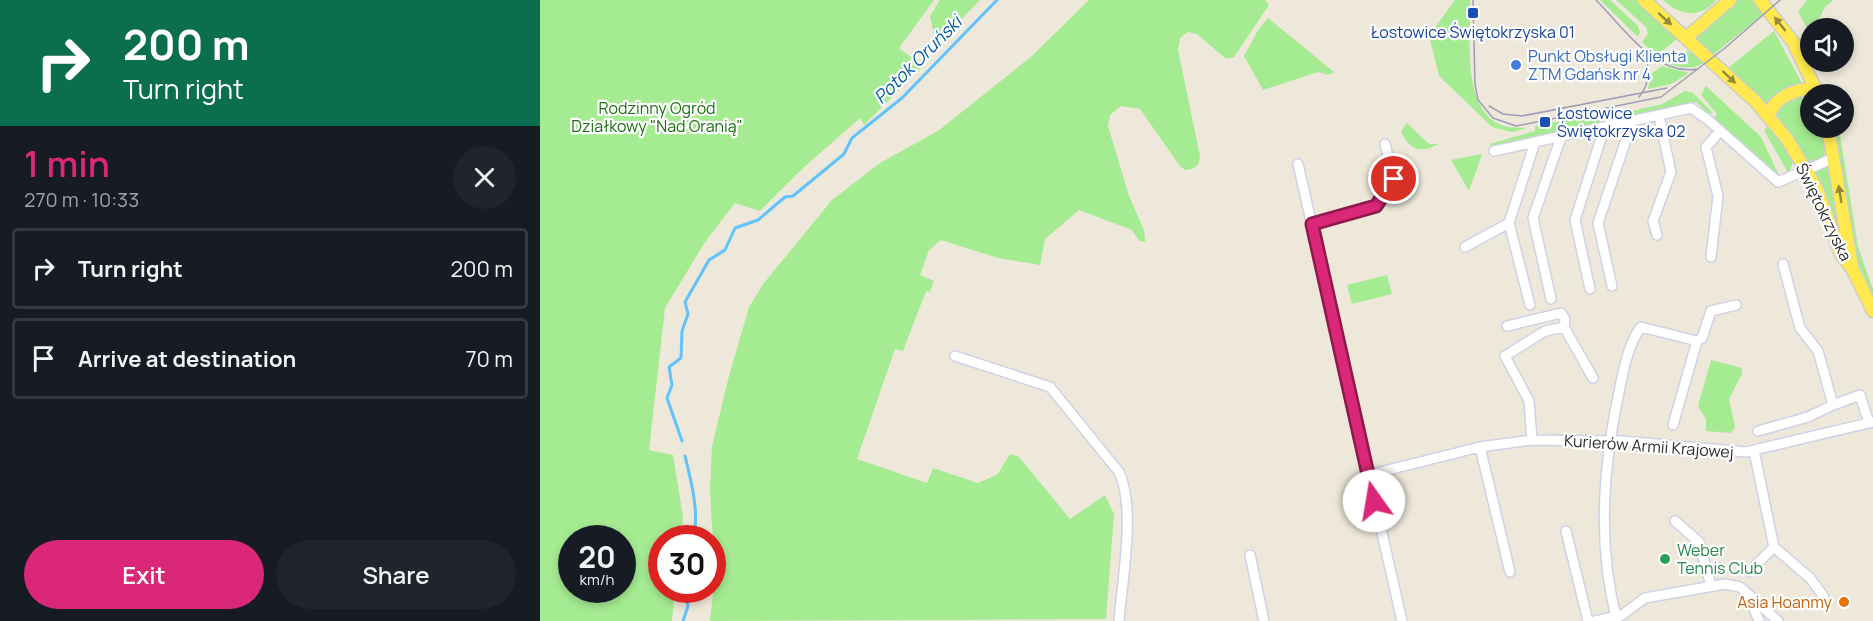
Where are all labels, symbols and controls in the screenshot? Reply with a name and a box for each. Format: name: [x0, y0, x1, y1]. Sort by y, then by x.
marker: Łostowice Świętokrzyska 01: [1466, 6, 1480, 20]
water label: Potok Oruński: [868, 8, 968, 108]
one-way arrow: [1657, 12, 1672, 25]
text: 200 m: [123, 15, 249, 73]
one-way arrow: [1774, 16, 1787, 32]
map controls: [1800, 18, 1854, 138]
button: sound: [1800, 18, 1854, 72]
place label: Łostowice Świętokrzyska 01: [1371, 21, 1575, 43]
icon: right: [24, 24, 102, 102]
place label: Punkt Obsługi Klienta ZTM Gdańsk nr 4: [1528, 45, 1686, 85]
marker: Punkt Obsługi Klienta ZTM Gdańsk nr 4: [1509, 58, 1523, 72]
text: Turn right: [123, 70, 244, 107]
one-way arrow: [1722, 70, 1737, 84]
button: layers: [1800, 84, 1854, 138]
park label: Rodzinny Ogród Działkowy "Nad Oranią": [571, 97, 743, 137]
place label: Łostowice Świętokrzyska 02: [1557, 102, 1685, 142]
marker: Łostowice Świętokrzyska 02: [1538, 115, 1552, 129]
text: 1 min: [24, 139, 110, 188]
button: close: [453, 146, 516, 209]
pin: [1368, 153, 1419, 204]
street label: Świętokrzyska: [1791, 159, 1857, 265]
icon: arrive: [1377, 162, 1410, 195]
one-way arrow: [1835, 185, 1844, 204]
text: 270 m · 10:33: [24, 186, 139, 213]
icon: right: [27, 252, 60, 285]
text: Turn right: [78, 254, 183, 284]
text: 200 m: [451, 254, 513, 284]
icon: arrive: [27, 342, 60, 375]
text: Arrive at destination: [78, 344, 296, 374]
text: 70 m: [465, 344, 513, 374]
street label: Kurierów Armii Krajowej: [1563, 429, 1735, 463]
position arrow: [1342, 469, 1406, 533]
speed limit sign: 30: [648, 525, 726, 603]
text: 20: [578, 536, 616, 577]
place label: Weber Tennis Club: [1677, 539, 1763, 579]
button: Exit: [24, 540, 264, 609]
button: Share: [276, 540, 516, 609]
marker: Weber Tennis Club: [1658, 552, 1672, 566]
text: km/h: [580, 569, 614, 590]
place label: Asia Hoanmy: [1737, 591, 1833, 613]
marker: Asia Hoanmy: [1837, 595, 1851, 609]

